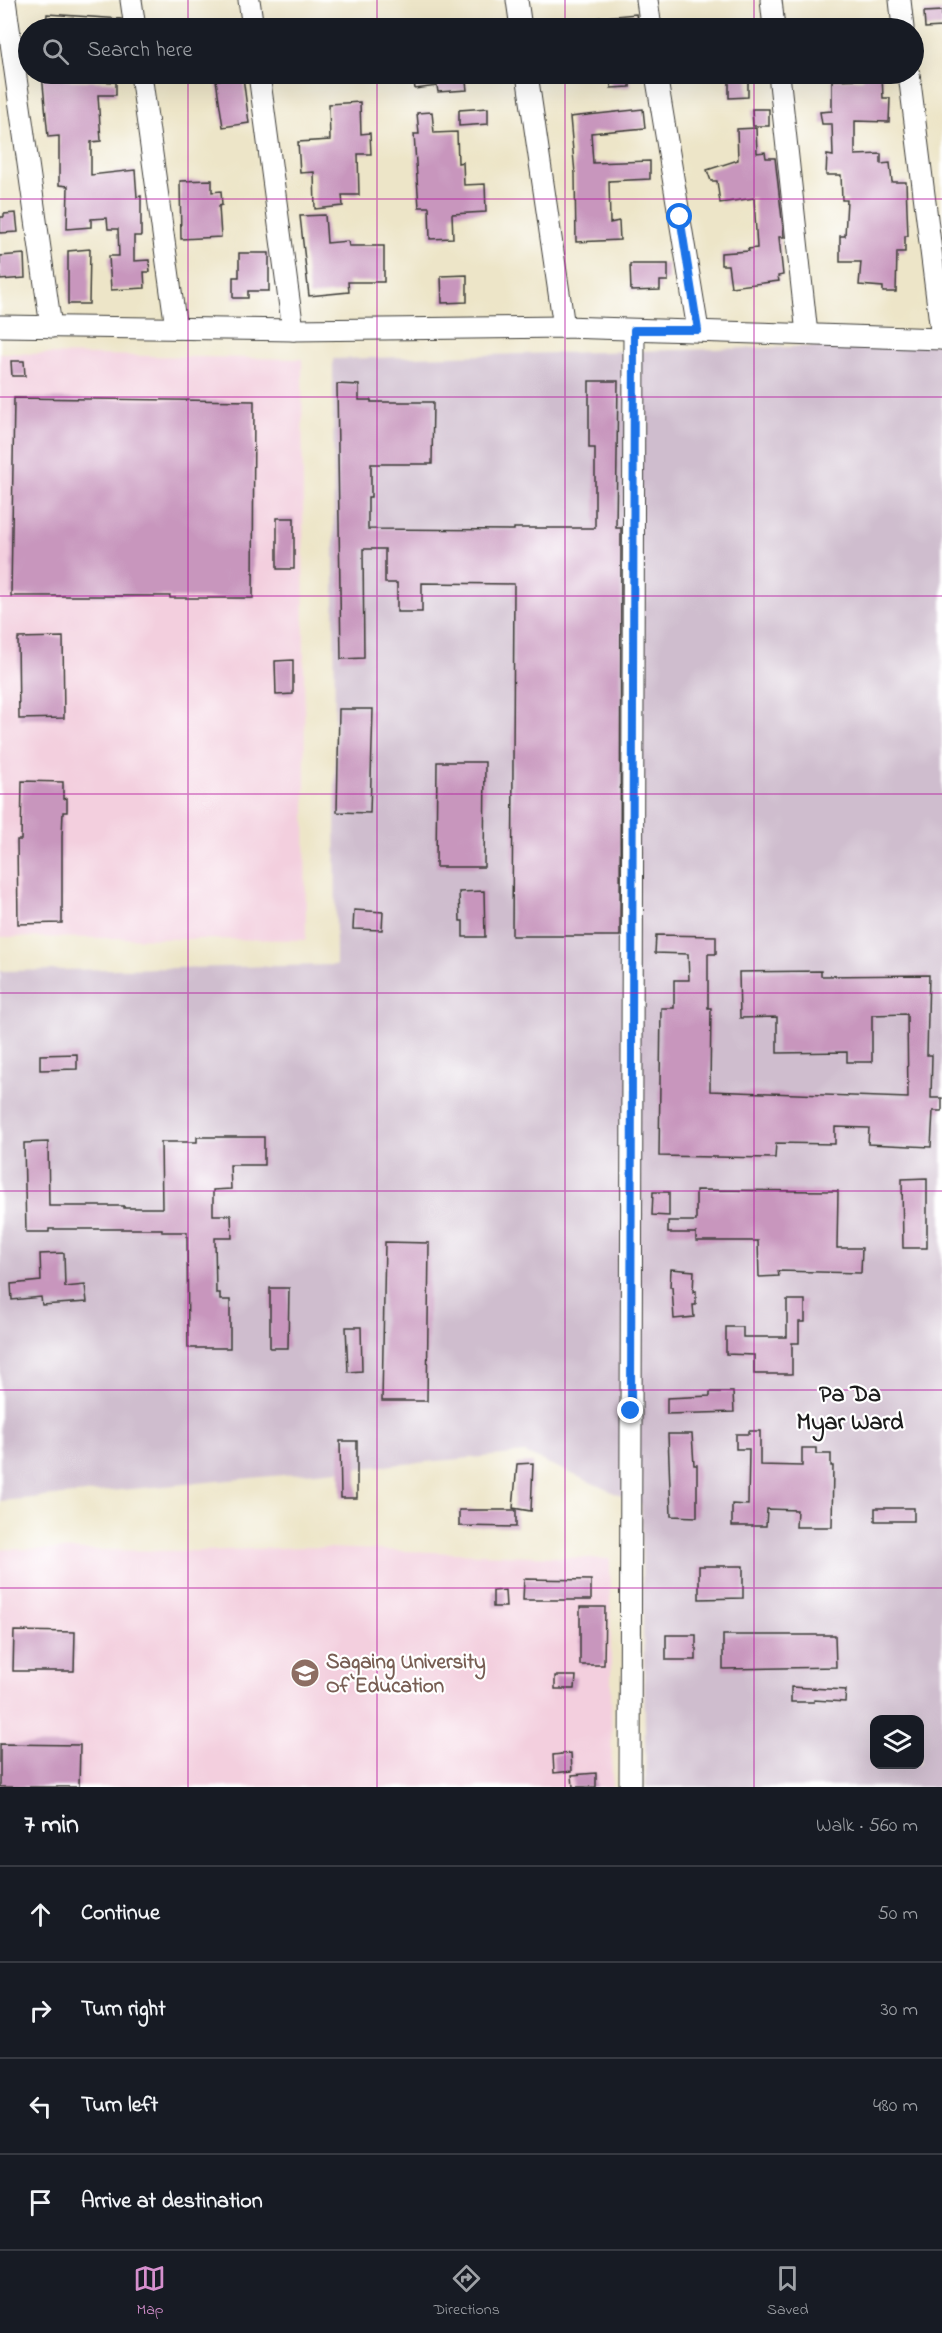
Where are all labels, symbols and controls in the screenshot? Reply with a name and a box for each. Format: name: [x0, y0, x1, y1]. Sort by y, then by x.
search box: [18, 18, 924, 84]
icon: search: [39, 35, 72, 68]
text: Search here: [87, 35, 192, 67]
route start: [666, 203, 692, 229]
district label: Pa Da Myar Ward: [797, 1378, 904, 1442]
route end: [617, 1397, 643, 1423]
place label: Sagaing University Of Education: [326, 1648, 486, 1702]
school or university icon: Sagaing University Of Education: [289, 1657, 321, 1689]
map controls: [870, 1715, 924, 1769]
button: layers: [870, 1715, 924, 1769]
text: 7 min: [24, 1807, 79, 1845]
text: Walk · 560 m: [816, 1812, 918, 1841]
icon: ahead: [24, 1898, 57, 1931]
text: Continue: [81, 1898, 160, 1930]
text: 50 m: [877, 1900, 918, 1929]
icon: right: [24, 1994, 57, 2027]
text: Turn right: [81, 1994, 166, 2026]
text: 30 m: [881, 1996, 918, 2025]
icon: left: [24, 2090, 57, 2123]
text: Turn left: [81, 2090, 158, 2122]
text: 480 m: [873, 2092, 918, 2121]
icon: arrive: [24, 2186, 57, 2219]
text: Arrive at destination: [81, 2186, 263, 2218]
tab: Map: [133, 2262, 166, 2322]
tab: Directions: [433, 2262, 500, 2322]
tab: Saved: [767, 2262, 809, 2322]

